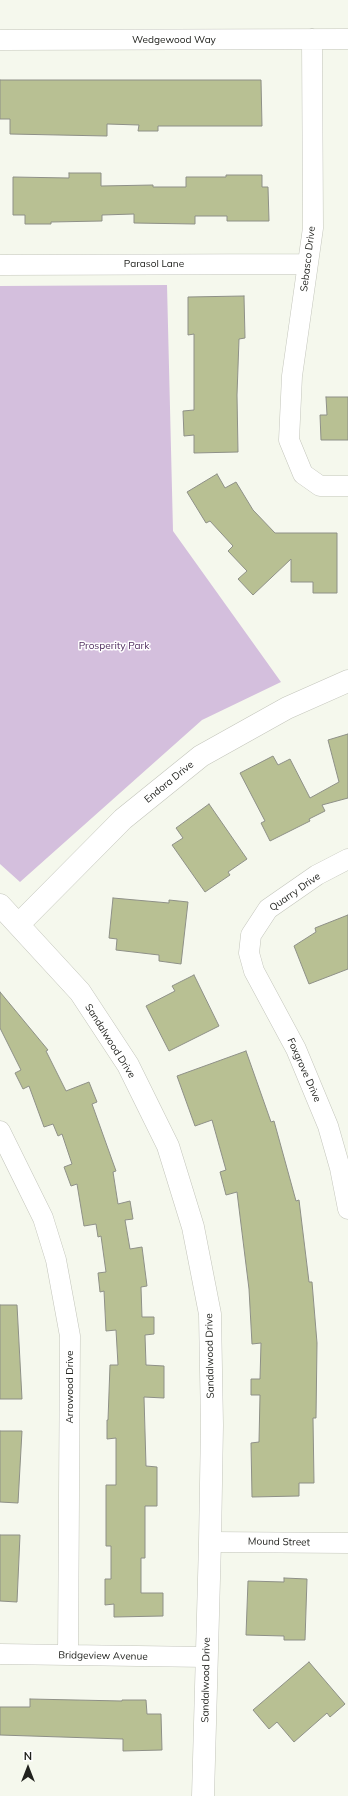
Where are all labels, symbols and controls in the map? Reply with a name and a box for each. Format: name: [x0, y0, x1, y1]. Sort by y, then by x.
street label: Wedgewood Way: [132, 34, 216, 46]
street label: Sebasco Drive: [298, 226, 318, 292]
street label: Parasol Lane: [124, 258, 184, 270]
park label: Prosperity Park: [79, 640, 149, 652]
street label: Endora Drive: [142, 759, 196, 805]
street label: Quarry Drive: [267, 870, 323, 914]
street label: Sandalwood Drive: [82, 1002, 138, 1080]
street label: Foxgrove Drive: [284, 1036, 324, 1104]
street label: Sandalwood Drive: [203, 1313, 217, 1399]
street label: Arrowood Drive: [64, 1351, 76, 1423]
street label: Mound Street: [248, 1535, 310, 1549]
street label: Sandalwood Drive: [199, 1637, 213, 1723]
street label: Bridgeview Avenue: [58, 1649, 148, 1663]
north arrow: [8, 1748, 48, 1788]
text: N: [24, 1749, 32, 1763]

